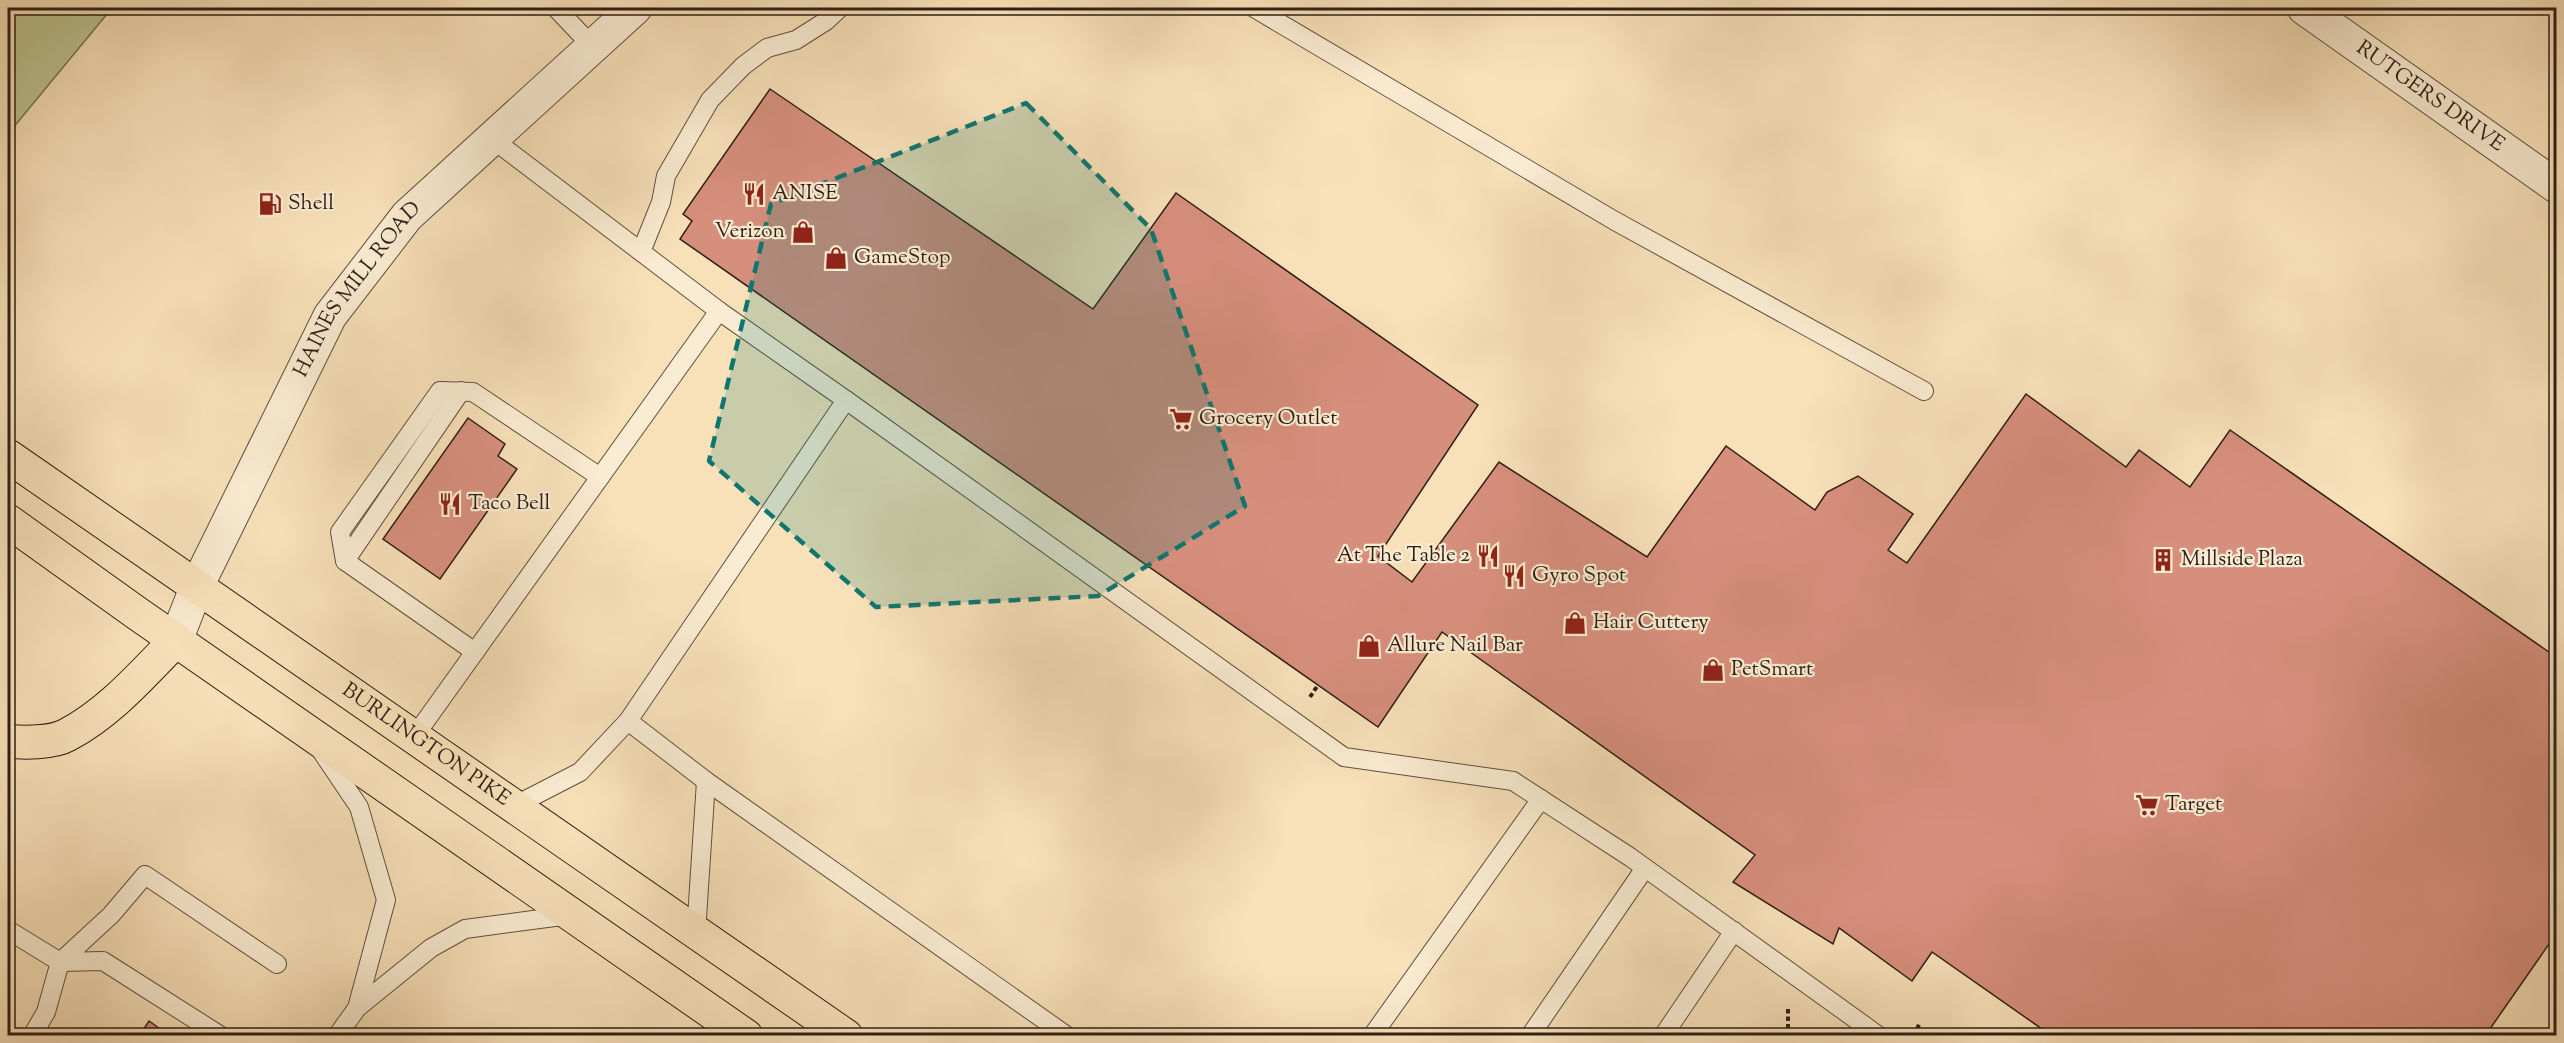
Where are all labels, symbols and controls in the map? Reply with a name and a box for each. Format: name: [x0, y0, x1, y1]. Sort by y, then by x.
street label: RUTGERS DRIVE: [2349, 34, 2510, 160]
place label: ANISE: [772, 179, 838, 209]
restaurant icon: ANISE: [741, 181, 767, 207]
place label: Shell: [288, 189, 334, 219]
fuel station icon: Shell: [257, 191, 283, 217]
street label: HAINES MILL ROAD: [287, 195, 428, 383]
place label: Verizon: [715, 217, 785, 247]
shop icon: Verizon: [790, 219, 816, 245]
place label: GameStop: [854, 243, 950, 273]
shop icon: GameStop: [823, 245, 849, 271]
place label: Grocery Outlet: [1199, 404, 1337, 434]
supermarket icon: Grocery Outlet: [1168, 406, 1194, 432]
place label: Taco Bell: [468, 489, 551, 519]
restaurant icon: Taco Bell: [437, 491, 463, 517]
place label: At The Table 2: [1337, 541, 1470, 571]
restaurant icon: At The Table 2: [1475, 543, 1501, 569]
place label: Millside Plaza: [2181, 545, 2303, 575]
building icon: Millside Plaza: [2150, 547, 2176, 573]
place label: Gyro Spot: [1532, 561, 1626, 591]
restaurant icon: Gyro Spot: [1501, 563, 1527, 589]
place label: Hair Cuttery: [1593, 608, 1709, 638]
shop icon: Hair Cuttery: [1562, 610, 1588, 636]
place label: Allure Nail Bar: [1387, 631, 1523, 661]
shop icon: Allure Nail Bar: [1356, 633, 1382, 659]
place label: PetSmart: [1731, 655, 1813, 685]
shop icon: PetSmart: [1700, 657, 1726, 683]
street label: BURLINGTON PIKE: [335, 676, 516, 814]
place label: Target: [2165, 790, 2222, 820]
supermarket icon: Target: [2134, 792, 2160, 818]

